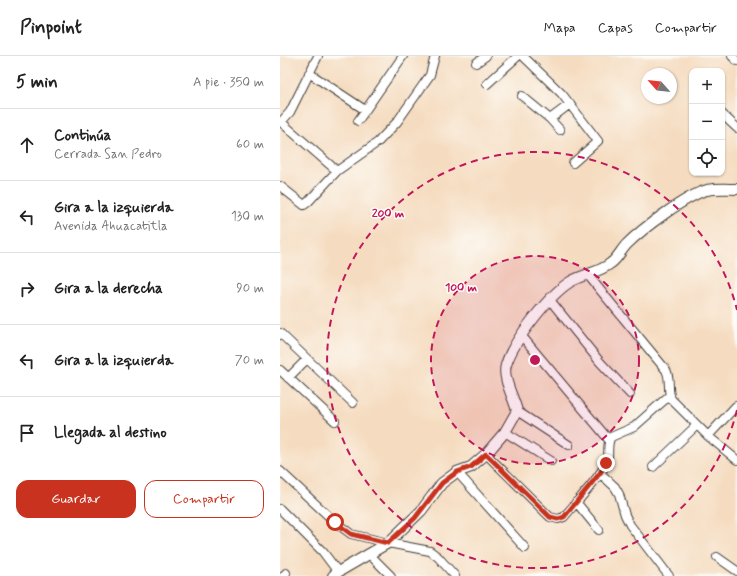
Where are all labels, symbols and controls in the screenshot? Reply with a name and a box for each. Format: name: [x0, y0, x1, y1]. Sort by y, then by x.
text: Pinpoint: [20, 15, 82, 40]
text: Mapa: [544, 19, 576, 37]
text: Capas: [598, 19, 633, 37]
text: Compartir: [655, 19, 717, 37]
north arrow: [641, 68, 677, 104]
map controls: [689, 68, 725, 176]
button: +: [689, 68, 725, 104]
text: 5 min: [16, 71, 58, 93]
text: A pie · 350 m: [193, 74, 264, 91]
button: −: [689, 104, 725, 140]
text: Continúa: [54, 126, 111, 146]
icon: ahead: [16, 134, 38, 156]
text: 60 m: [236, 136, 264, 153]
button: locate: [689, 140, 725, 176]
text: Cerrada San Pedro: [54, 146, 162, 163]
text: Gira a la izquierda: [54, 198, 173, 218]
icon: left: [16, 206, 38, 228]
text: 200 m: [372, 206, 405, 222]
text: 130 m: [231, 208, 264, 225]
text: Avenida Ahuacatitla: [54, 218, 168, 235]
icon: right: [16, 278, 38, 300]
text: Gira a la derecha: [54, 279, 163, 299]
text: 90 m: [236, 280, 264, 297]
text: 100 m: [445, 280, 478, 296]
icon: left: [16, 350, 38, 372]
text: Gira a la izquierda: [54, 351, 173, 371]
text: 70 m: [235, 352, 264, 369]
centre of rings: [528, 353, 542, 367]
icon: arrive: [16, 422, 38, 444]
text: Llegada al destino: [54, 423, 167, 443]
route end: [597, 454, 615, 472]
button: Guardar: [16, 480, 136, 518]
button: Compartir: [144, 480, 264, 518]
route start: [326, 513, 344, 531]

